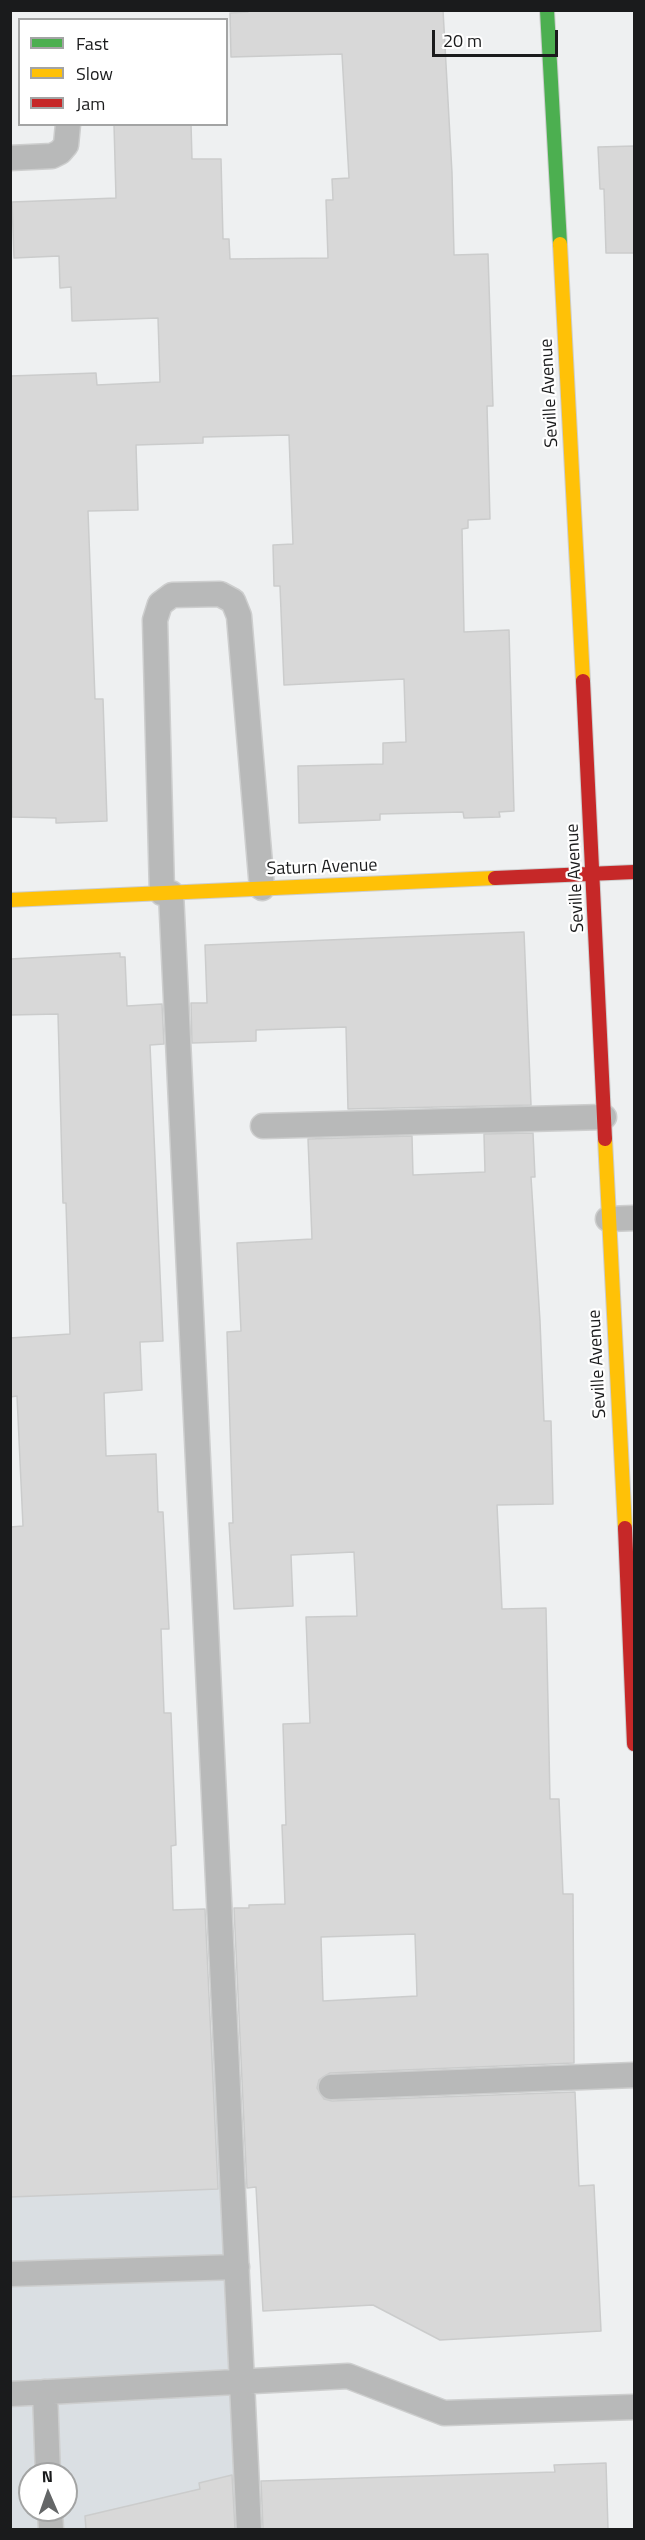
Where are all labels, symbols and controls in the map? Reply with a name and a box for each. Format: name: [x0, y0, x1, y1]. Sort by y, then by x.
legend: [18, 18, 228, 126]
scale bar: [435, 18, 561, 56]
text: 20 m: [443, 27, 482, 54]
text: Fast: [76, 30, 109, 57]
text: Slow: [76, 60, 113, 87]
text: Jam: [76, 90, 105, 117]
street label: Seville Avenue: [536, 338, 564, 448]
street label: Seville Avenue: [562, 823, 590, 933]
street label: Saturn Avenue: [266, 855, 378, 881]
street label: Seville Avenue: [584, 1309, 612, 1419]
north arrow: [18, 2462, 78, 2522]
text: N: [41, 2464, 53, 2488]

